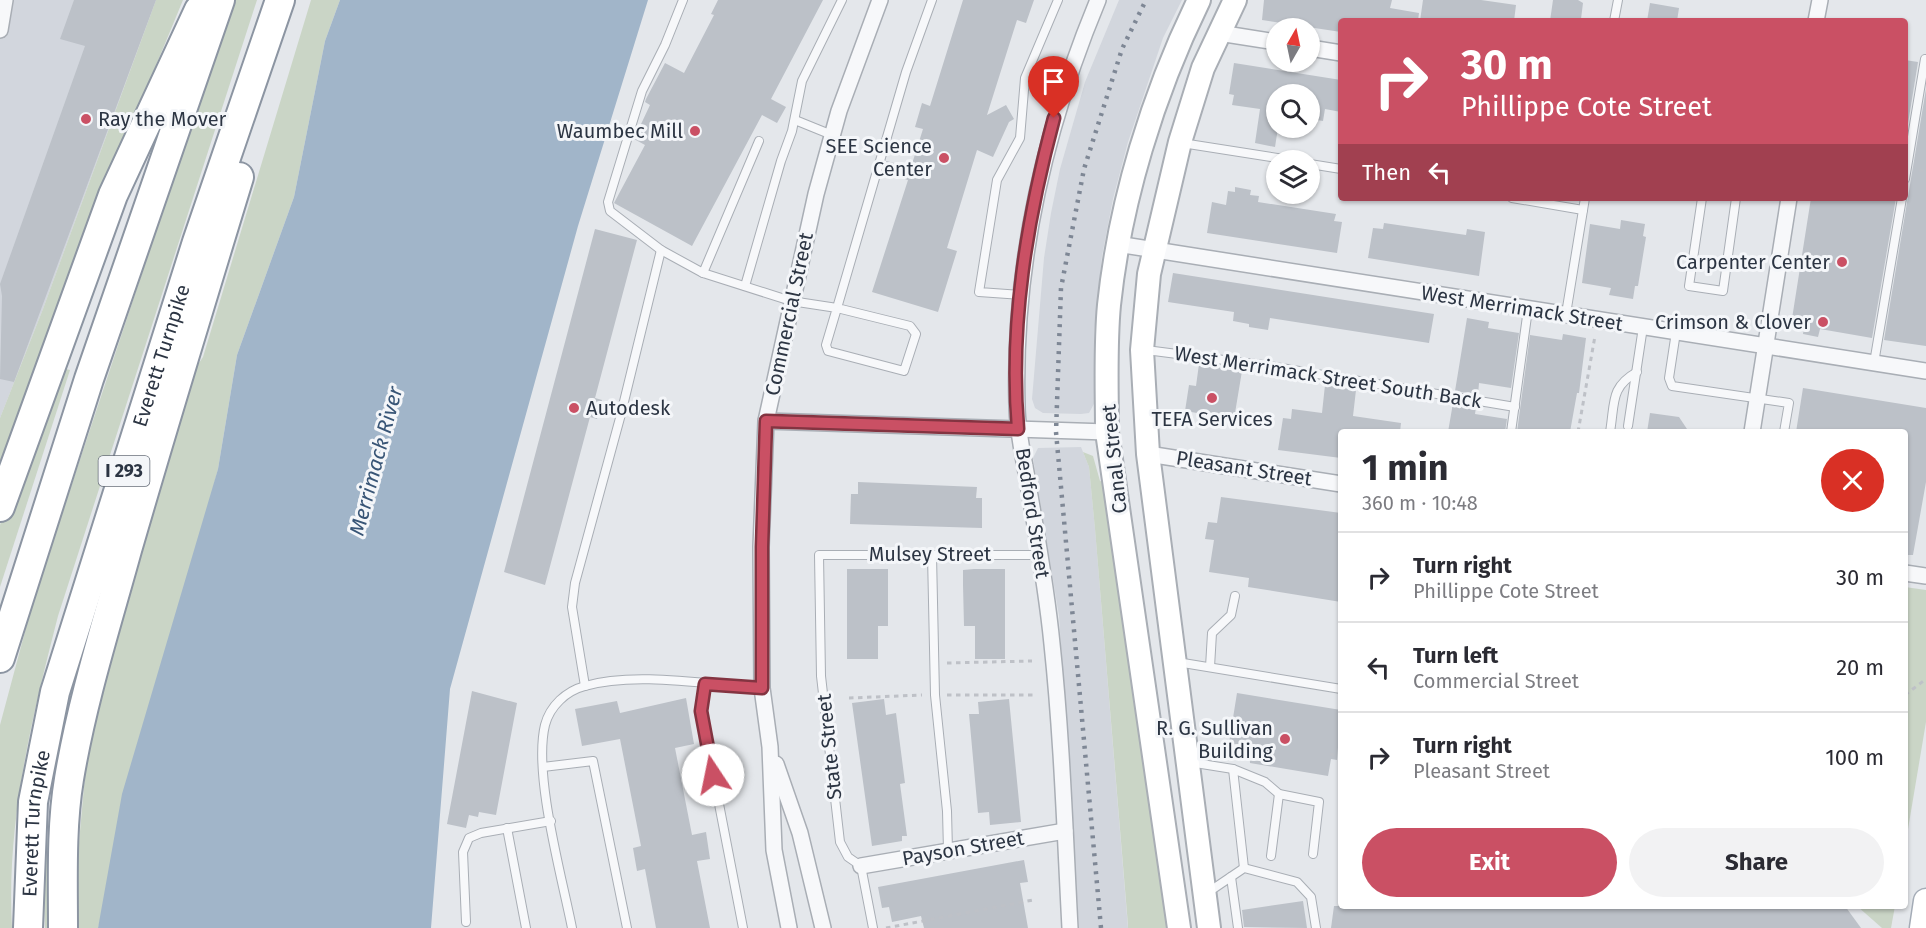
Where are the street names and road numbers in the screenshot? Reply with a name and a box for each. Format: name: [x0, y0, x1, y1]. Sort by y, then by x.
street label: Commercial Street: [760, 230, 818, 398]
street label: West Merrimack Street: [1419, 280, 1625, 336]
street label: Everett Turnpike: [127, 281, 195, 430]
street label: West Merrimack Street South Back: [1173, 341, 1484, 413]
street label: Canal Street: [1096, 402, 1132, 515]
street label: Pleasant Street: [1174, 445, 1314, 491]
street label: Bedford Street: [1011, 446, 1055, 581]
road number: I 293: [98, 456, 150, 486]
street label: Mulsey Street: [869, 542, 992, 566]
street label: State Street: [811, 692, 846, 801]
street label: Everett Turnpike: [17, 748, 55, 897]
street label: Payson Street: [900, 825, 1026, 871]

